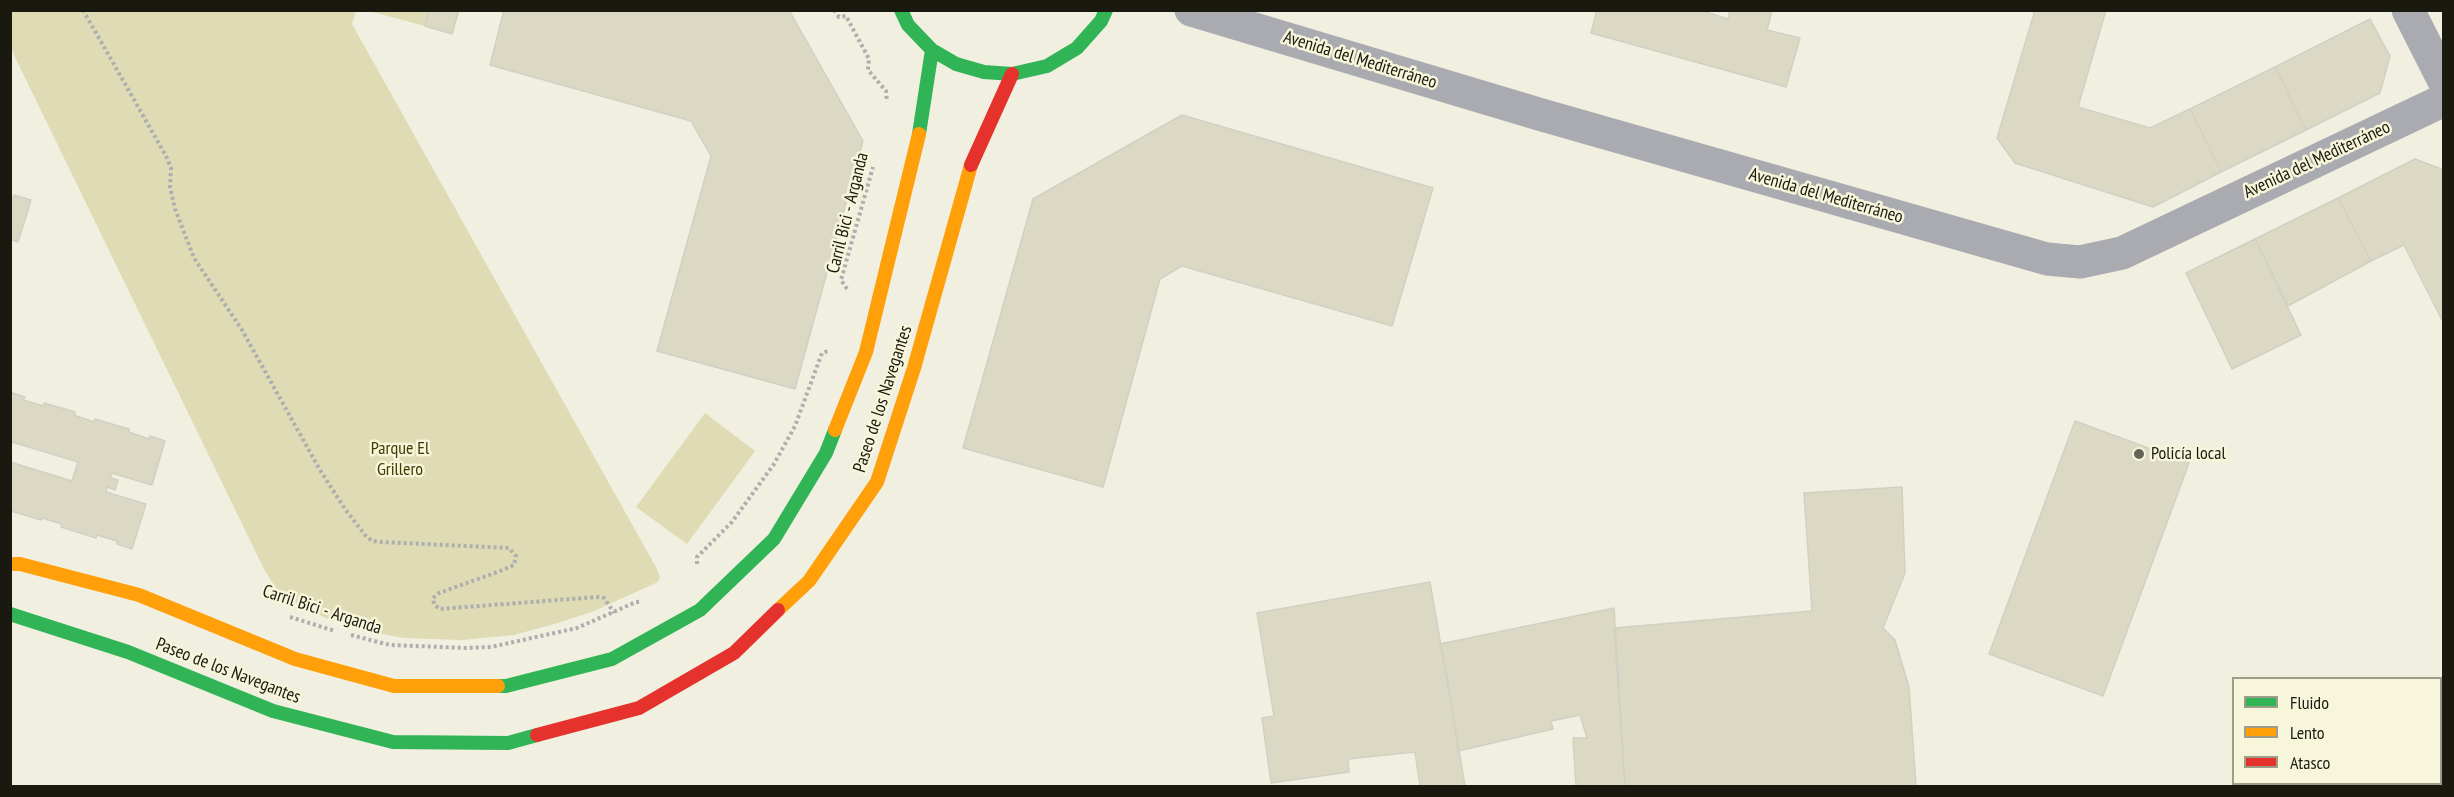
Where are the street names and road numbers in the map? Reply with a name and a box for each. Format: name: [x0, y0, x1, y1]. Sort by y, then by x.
street label: Avenida del Mediterráneo: [1281, 26, 1439, 94]
street label: Avenida del Mediterráneo: [2240, 117, 2394, 203]
street label: Carril Bici - Arganda: [823, 150, 873, 276]
street label: Avenida del Mediterráneo: [1747, 164, 1905, 228]
street label: Paseo de los Navegantes: [849, 323, 917, 475]
street label: Carril Bici - Arganda: [260, 581, 384, 639]
street label: Paseo de los Navegantes: [153, 633, 303, 709]

